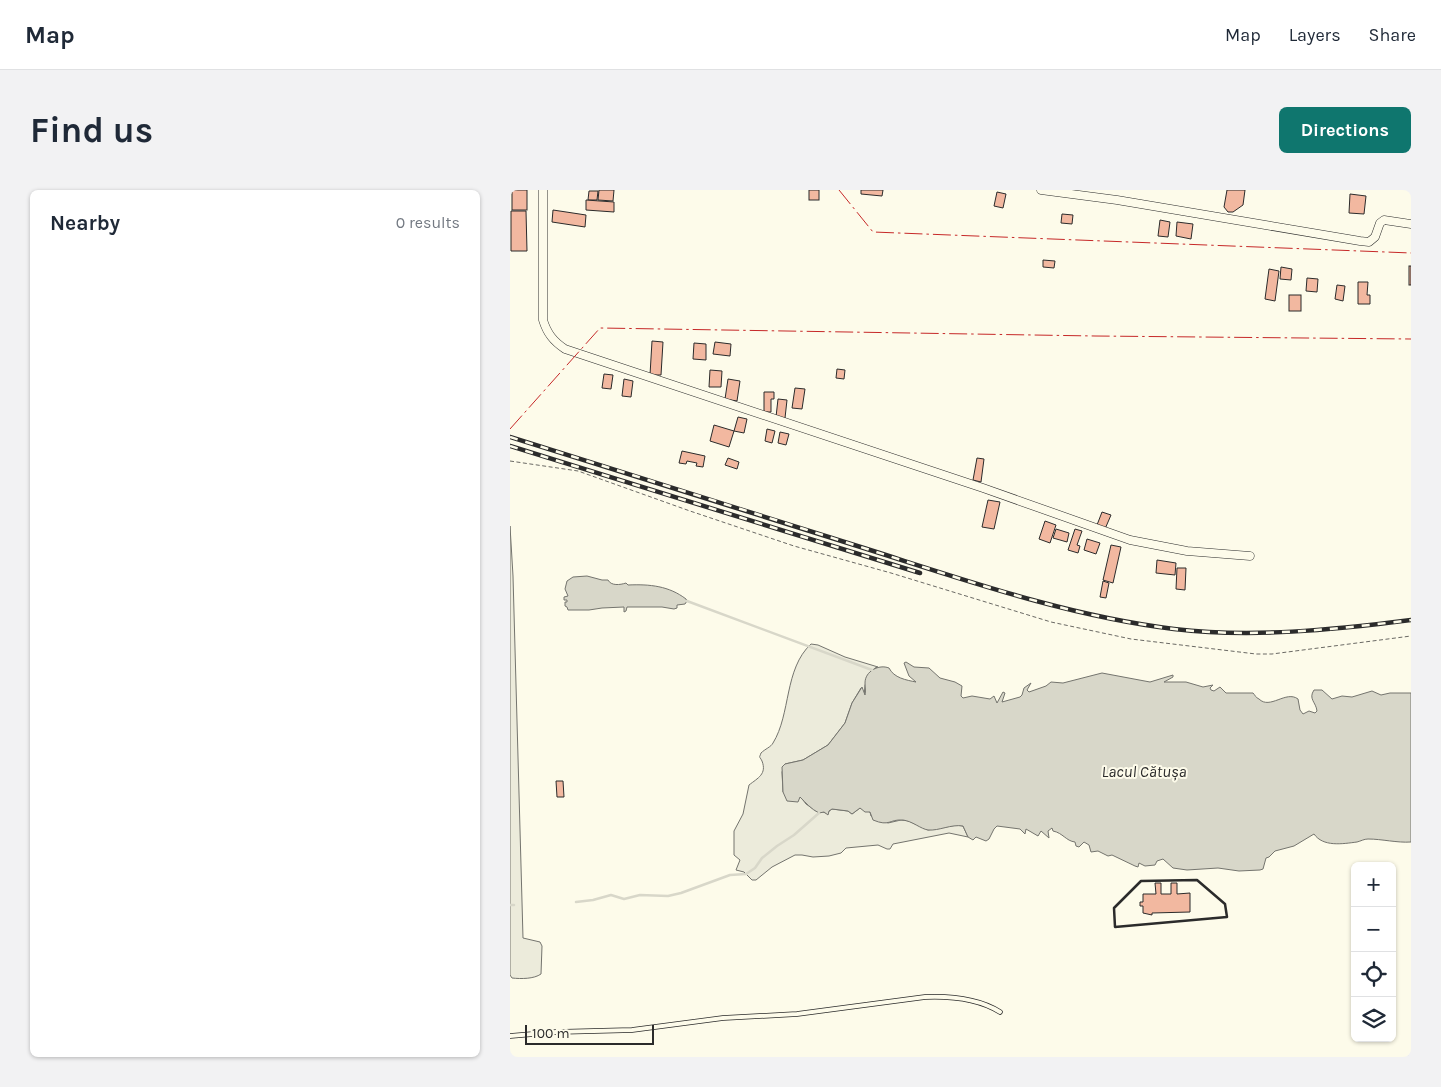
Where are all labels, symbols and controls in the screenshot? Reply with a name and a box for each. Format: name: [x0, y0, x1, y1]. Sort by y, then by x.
text: Map: [25, 21, 75, 49]
text: Map: [1225, 24, 1261, 46]
text: Layers: [1289, 24, 1341, 46]
text: Share: [1369, 24, 1416, 46]
button: Directions: [1279, 107, 1411, 153]
text: Find us: [30, 110, 153, 151]
text: Nearby: [50, 211, 120, 235]
text: 0 results: [396, 213, 460, 232]
water label: Lacul Cătușa: [1101, 762, 1187, 781]
map controls: [1351, 862, 1396, 1042]
button: +: [1351, 862, 1396, 907]
button: −: [1351, 907, 1396, 952]
button: locate: [1351, 952, 1396, 997]
button: layers: [1351, 997, 1396, 1042]
scale bar: [525, 1022, 654, 1045]
text: 100 m: [532, 1025, 570, 1042]

